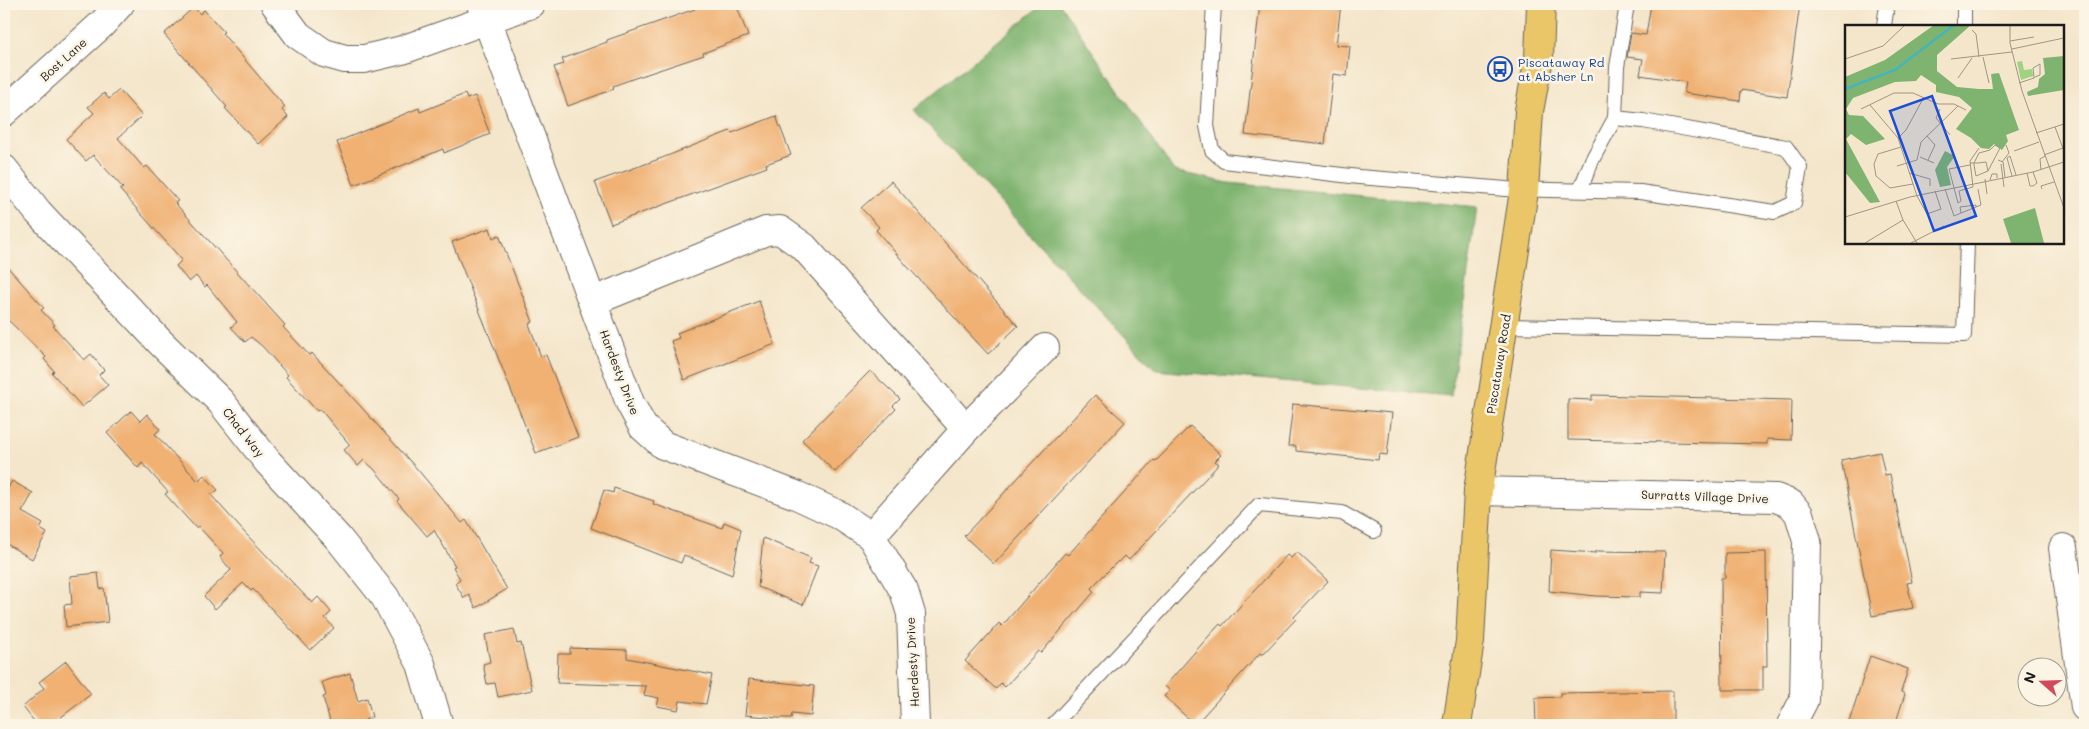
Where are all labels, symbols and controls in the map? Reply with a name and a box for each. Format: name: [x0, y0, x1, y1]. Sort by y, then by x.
inset map: [1845, 25, 2064, 244]
street label: Bost Lane: [36, 34, 90, 84]
place label: Piscataway Rd at Absher Ln: [1518, 54, 1605, 84]
bus stop icon: Piscataway Rd at Absher Ln: [1487, 56, 1513, 82]
street label: Piscataway Road: [1482, 313, 1514, 415]
street label: Hardesty Drive: [596, 327, 644, 417]
street label: Chad Way: [220, 404, 268, 460]
street label: Surratts Village Drive: [1641, 486, 1769, 506]
street label: Hardesty Drive: [902, 617, 922, 707]
north arrow: [2016, 656, 2066, 706]
text: N: [2019, 669, 2040, 686]

